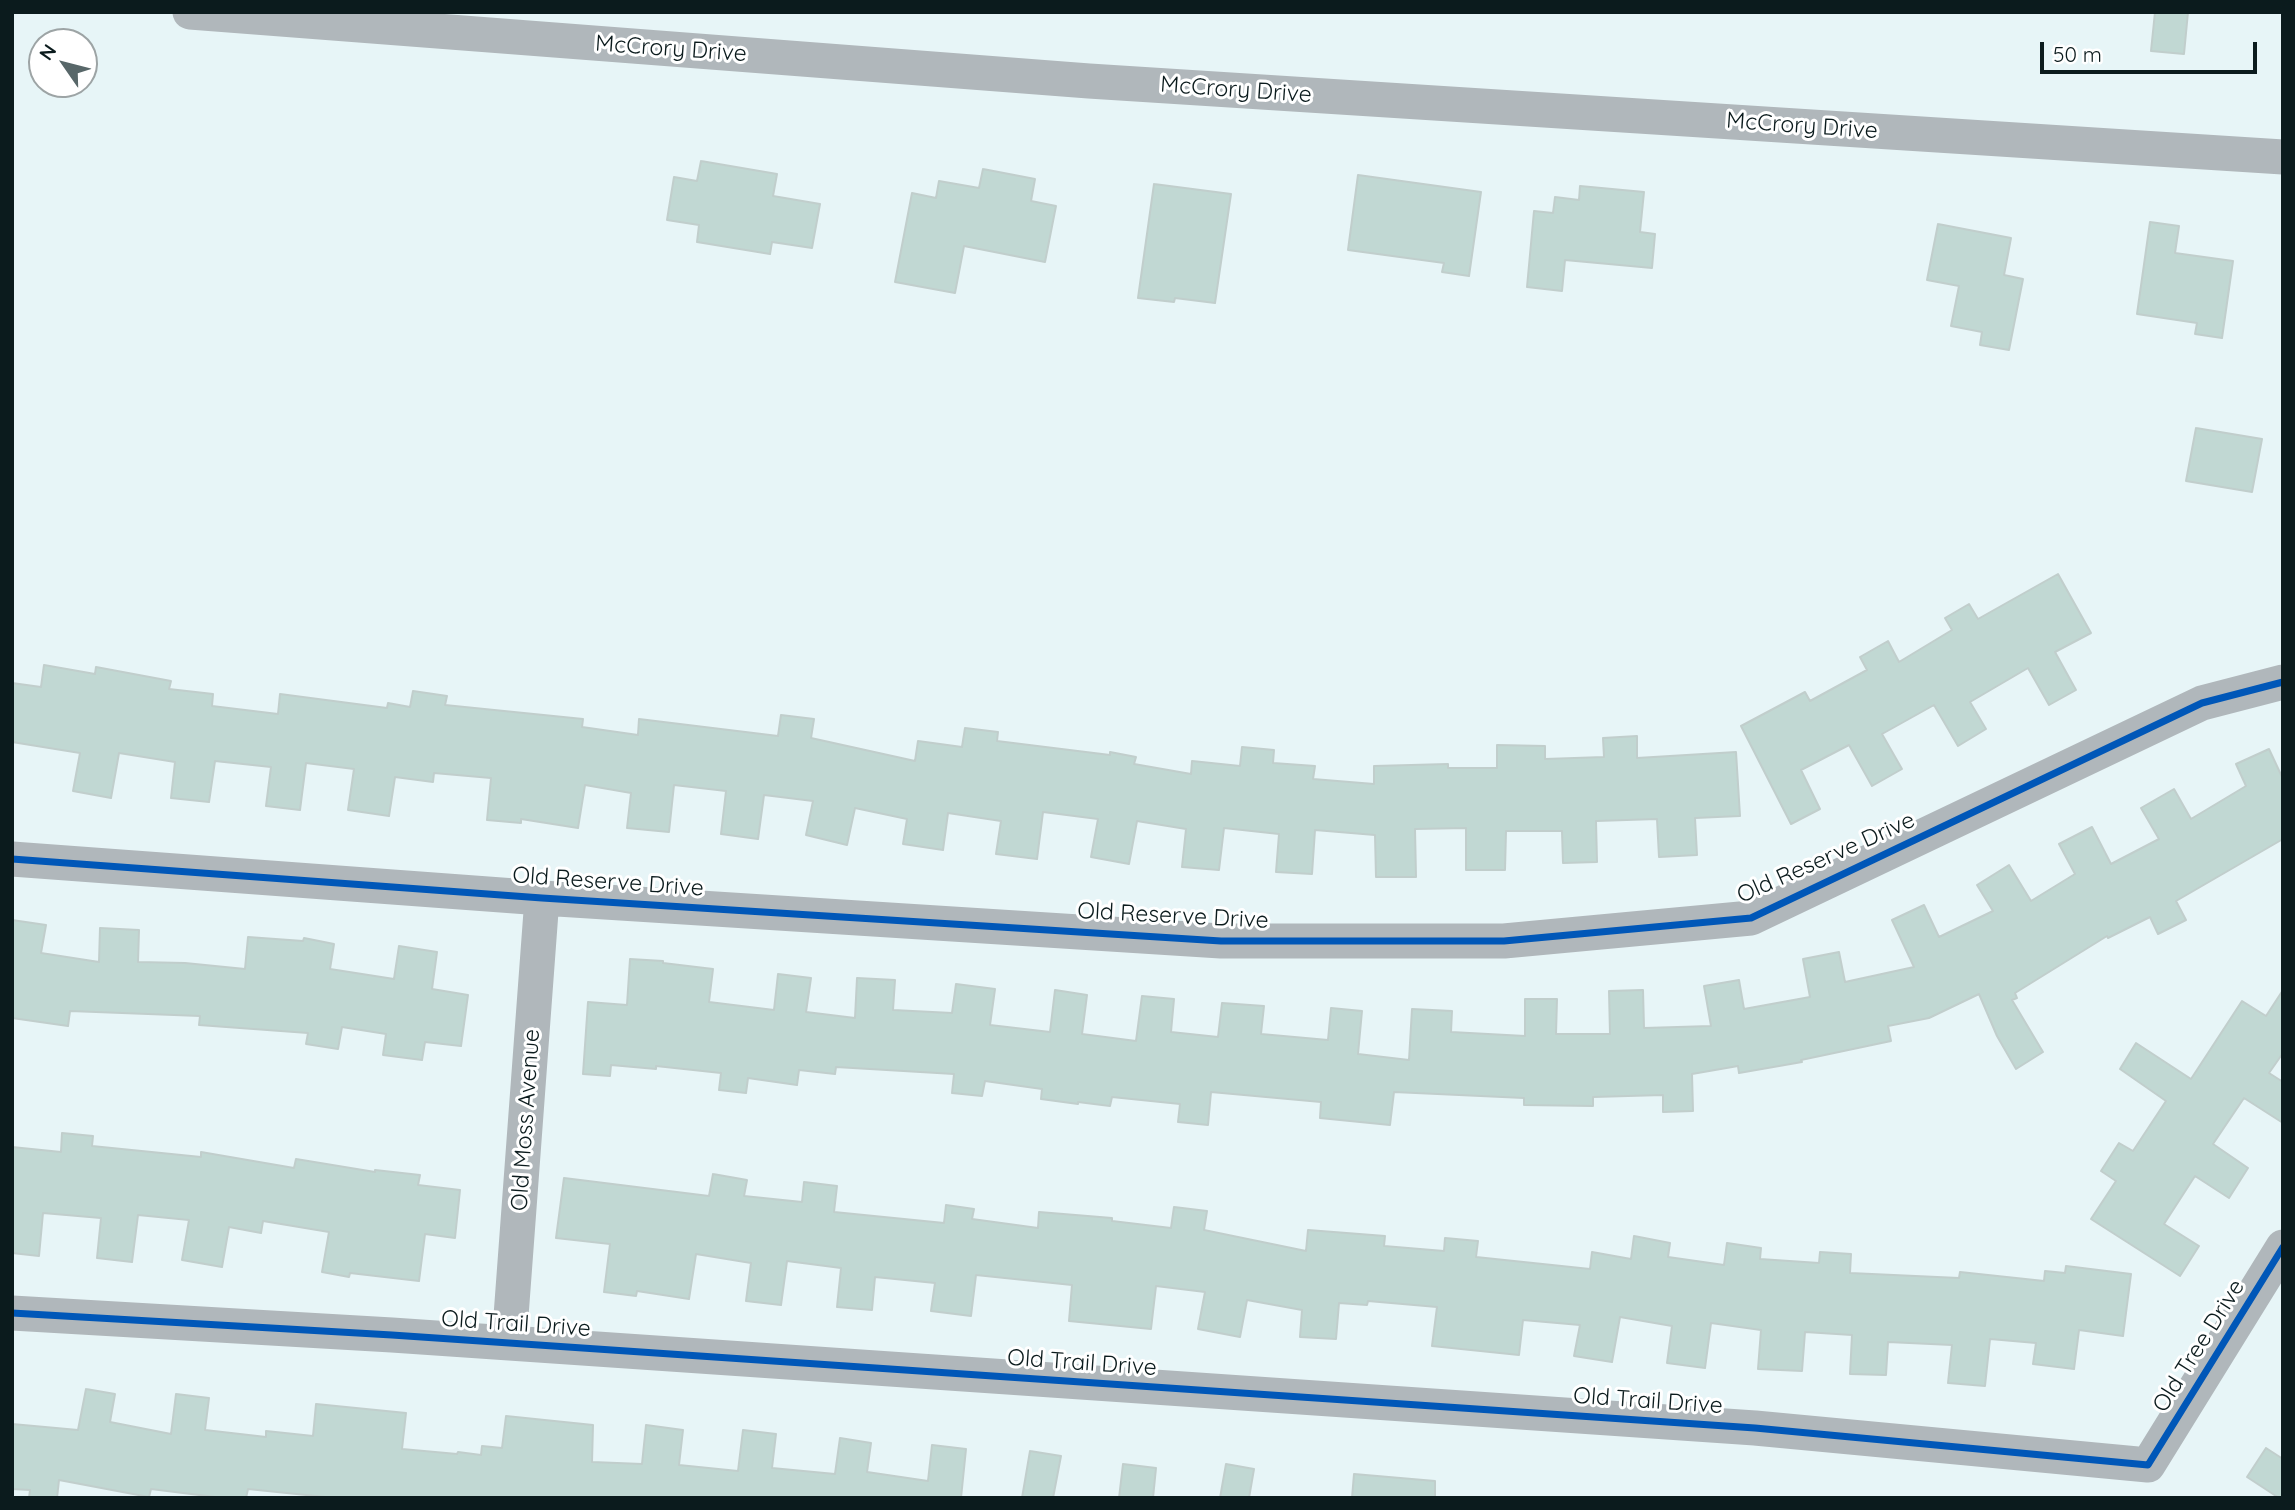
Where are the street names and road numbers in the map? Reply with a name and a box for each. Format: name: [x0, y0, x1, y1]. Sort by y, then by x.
street label: McCrory Drive: [594, 30, 748, 68]
street label: McCrory Drive: [1159, 71, 1313, 109]
street label: McCrory Drive: [1725, 107, 1879, 145]
street label: Old Reserve Drive: [1733, 806, 1919, 910]
street label: Old Reserve Drive: [511, 862, 705, 902]
street label: Old Reserve Drive: [1077, 897, 1269, 935]
street label: Old Moss Avenue: [506, 1028, 546, 1212]
street label: Old Tree Drive: [2147, 1274, 2251, 1418]
street label: Old Trail Drive: [440, 1305, 592, 1343]
street label: Old Trail Drive: [1006, 1344, 1158, 1382]
street label: Old Trail Drive: [1572, 1382, 1724, 1420]

